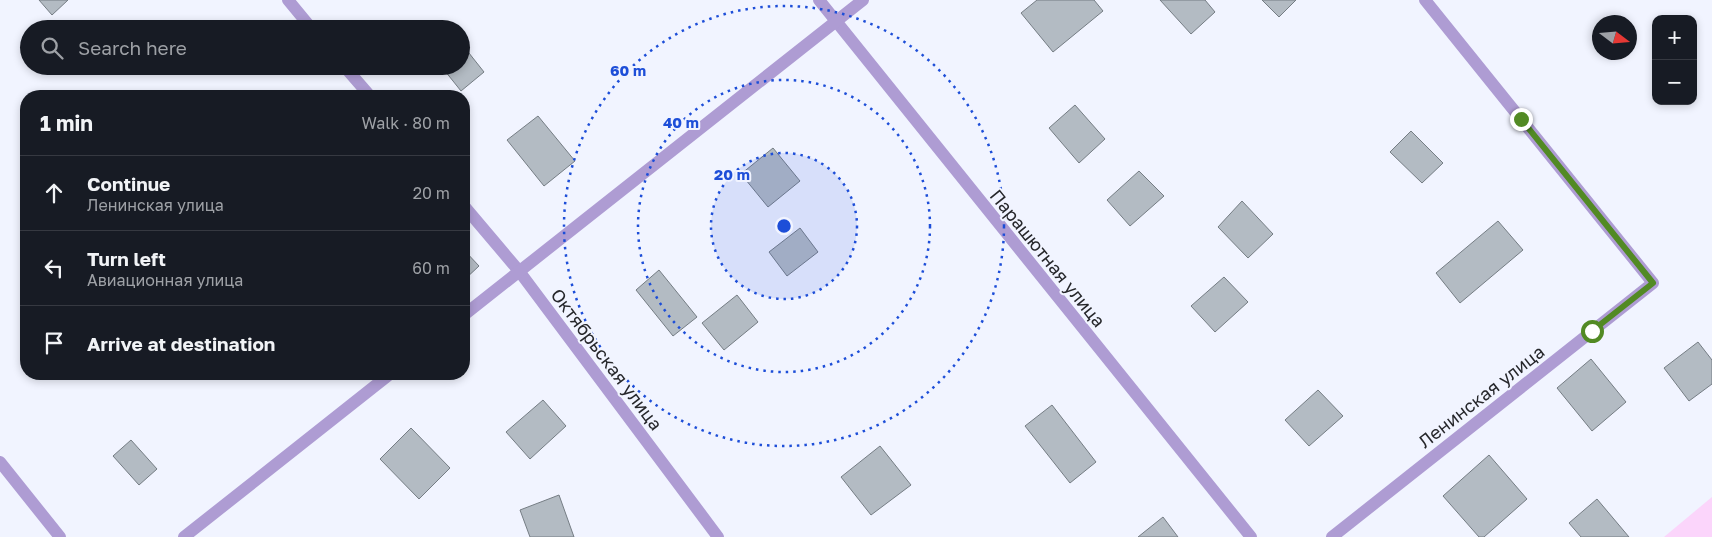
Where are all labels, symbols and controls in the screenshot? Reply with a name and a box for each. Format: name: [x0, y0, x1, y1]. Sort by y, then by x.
north arrow: [1592, 15, 1637, 60]
map controls: [1652, 15, 1697, 105]
button: +: [1652, 15, 1697, 60]
search box: [20, 20, 470, 75]
icon: search: [38, 34, 66, 62]
text: Search here: [78, 36, 187, 59]
button: −: [1652, 60, 1697, 105]
text: 60 m: [610, 61, 646, 79]
route end: [1510, 108, 1533, 131]
text: 1 min: [40, 110, 93, 136]
text: Walk · 80 m: [361, 113, 450, 133]
text: 40 m: [663, 113, 699, 131]
text: 20 m: [714, 165, 750, 183]
text: Continue: [87, 172, 170, 195]
icon: ahead: [40, 179, 68, 207]
text: 20 m: [413, 183, 450, 203]
street label: Парашютная улица: [986, 185, 1110, 331]
text: Ленинская улица: [87, 195, 224, 215]
centre of rings: [775, 217, 793, 235]
text: Turn left: [87, 247, 166, 270]
icon: left: [40, 254, 68, 282]
text: 60 m: [412, 258, 450, 278]
text: Авиационная улица: [87, 270, 243, 290]
street label: Октябрьская улица: [547, 284, 667, 434]
route start: [1581, 320, 1604, 343]
icon: arrive: [40, 329, 68, 357]
text: Arrive at destination: [87, 332, 275, 355]
street label: Ленинская улица: [1414, 340, 1548, 452]

